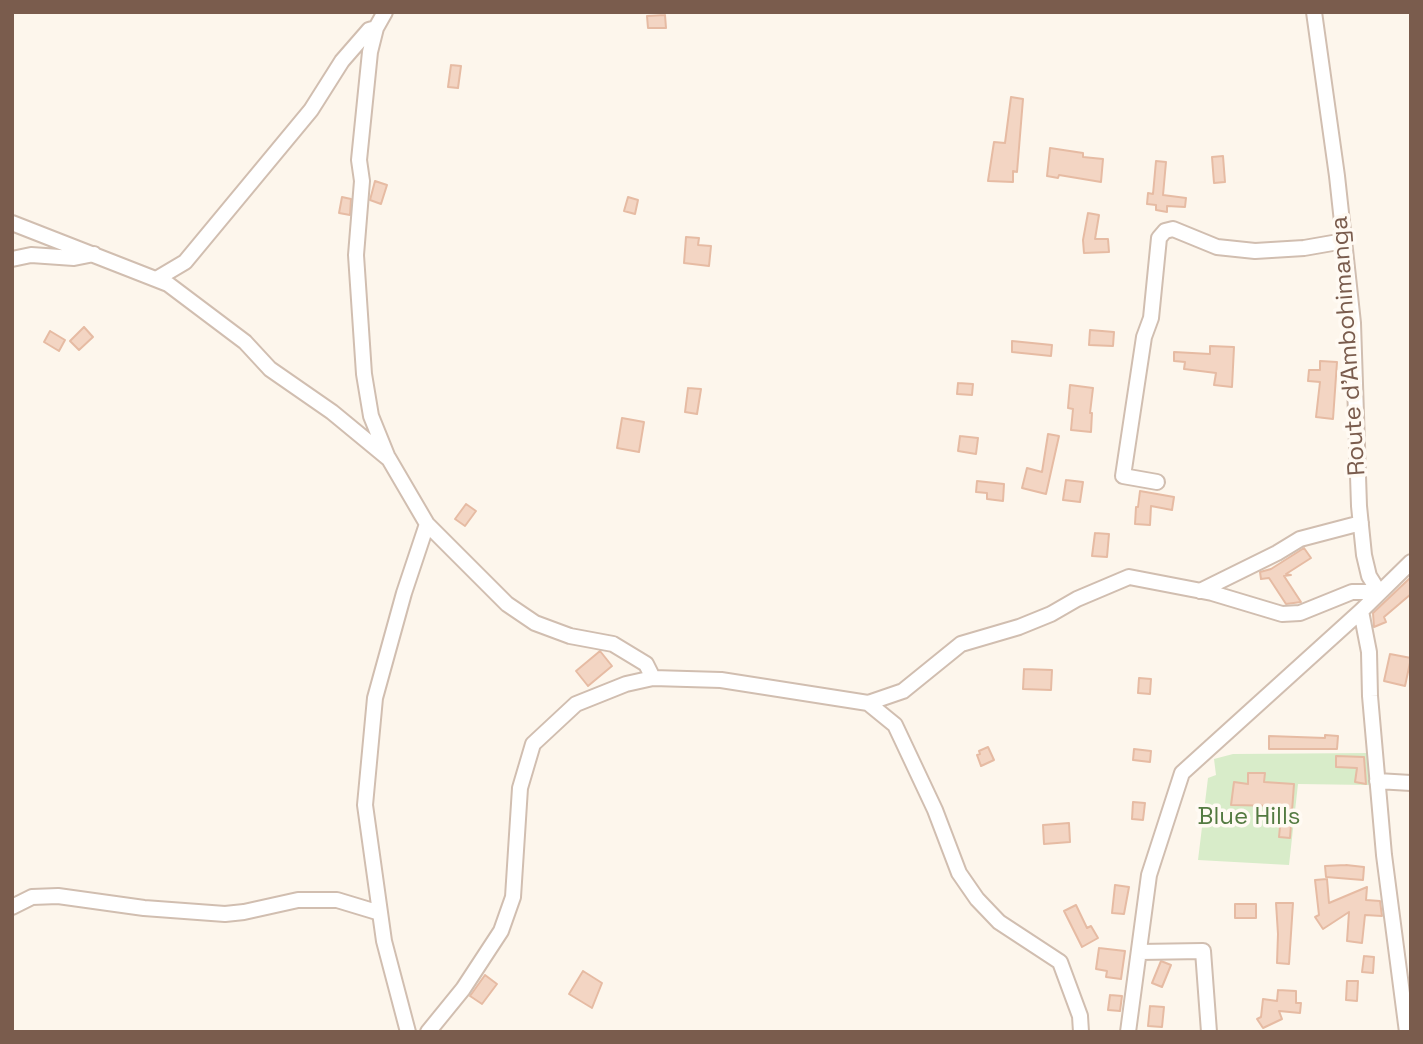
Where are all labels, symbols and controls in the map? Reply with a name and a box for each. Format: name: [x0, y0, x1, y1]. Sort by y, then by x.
street label: Route d'Ambohimanga: [1326, 215, 1372, 477]
park label: Blue Hills: [1198, 803, 1300, 831]

